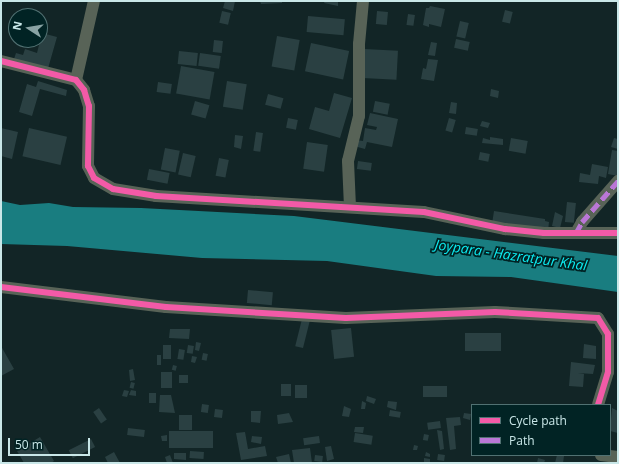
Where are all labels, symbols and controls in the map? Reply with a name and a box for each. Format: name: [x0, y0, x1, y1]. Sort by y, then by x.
north arrow: [8, 8, 48, 48]
text: N: [8, 20, 25, 32]
water label: Joypara - Hazratpur Khal: [434, 236, 588, 274]
legend: [471, 404, 611, 456]
text: Cycle path: [509, 412, 567, 429]
scale bar: [10, 430, 92, 456]
text: Path: [509, 432, 535, 449]
text: 50 m: [15, 436, 43, 453]

